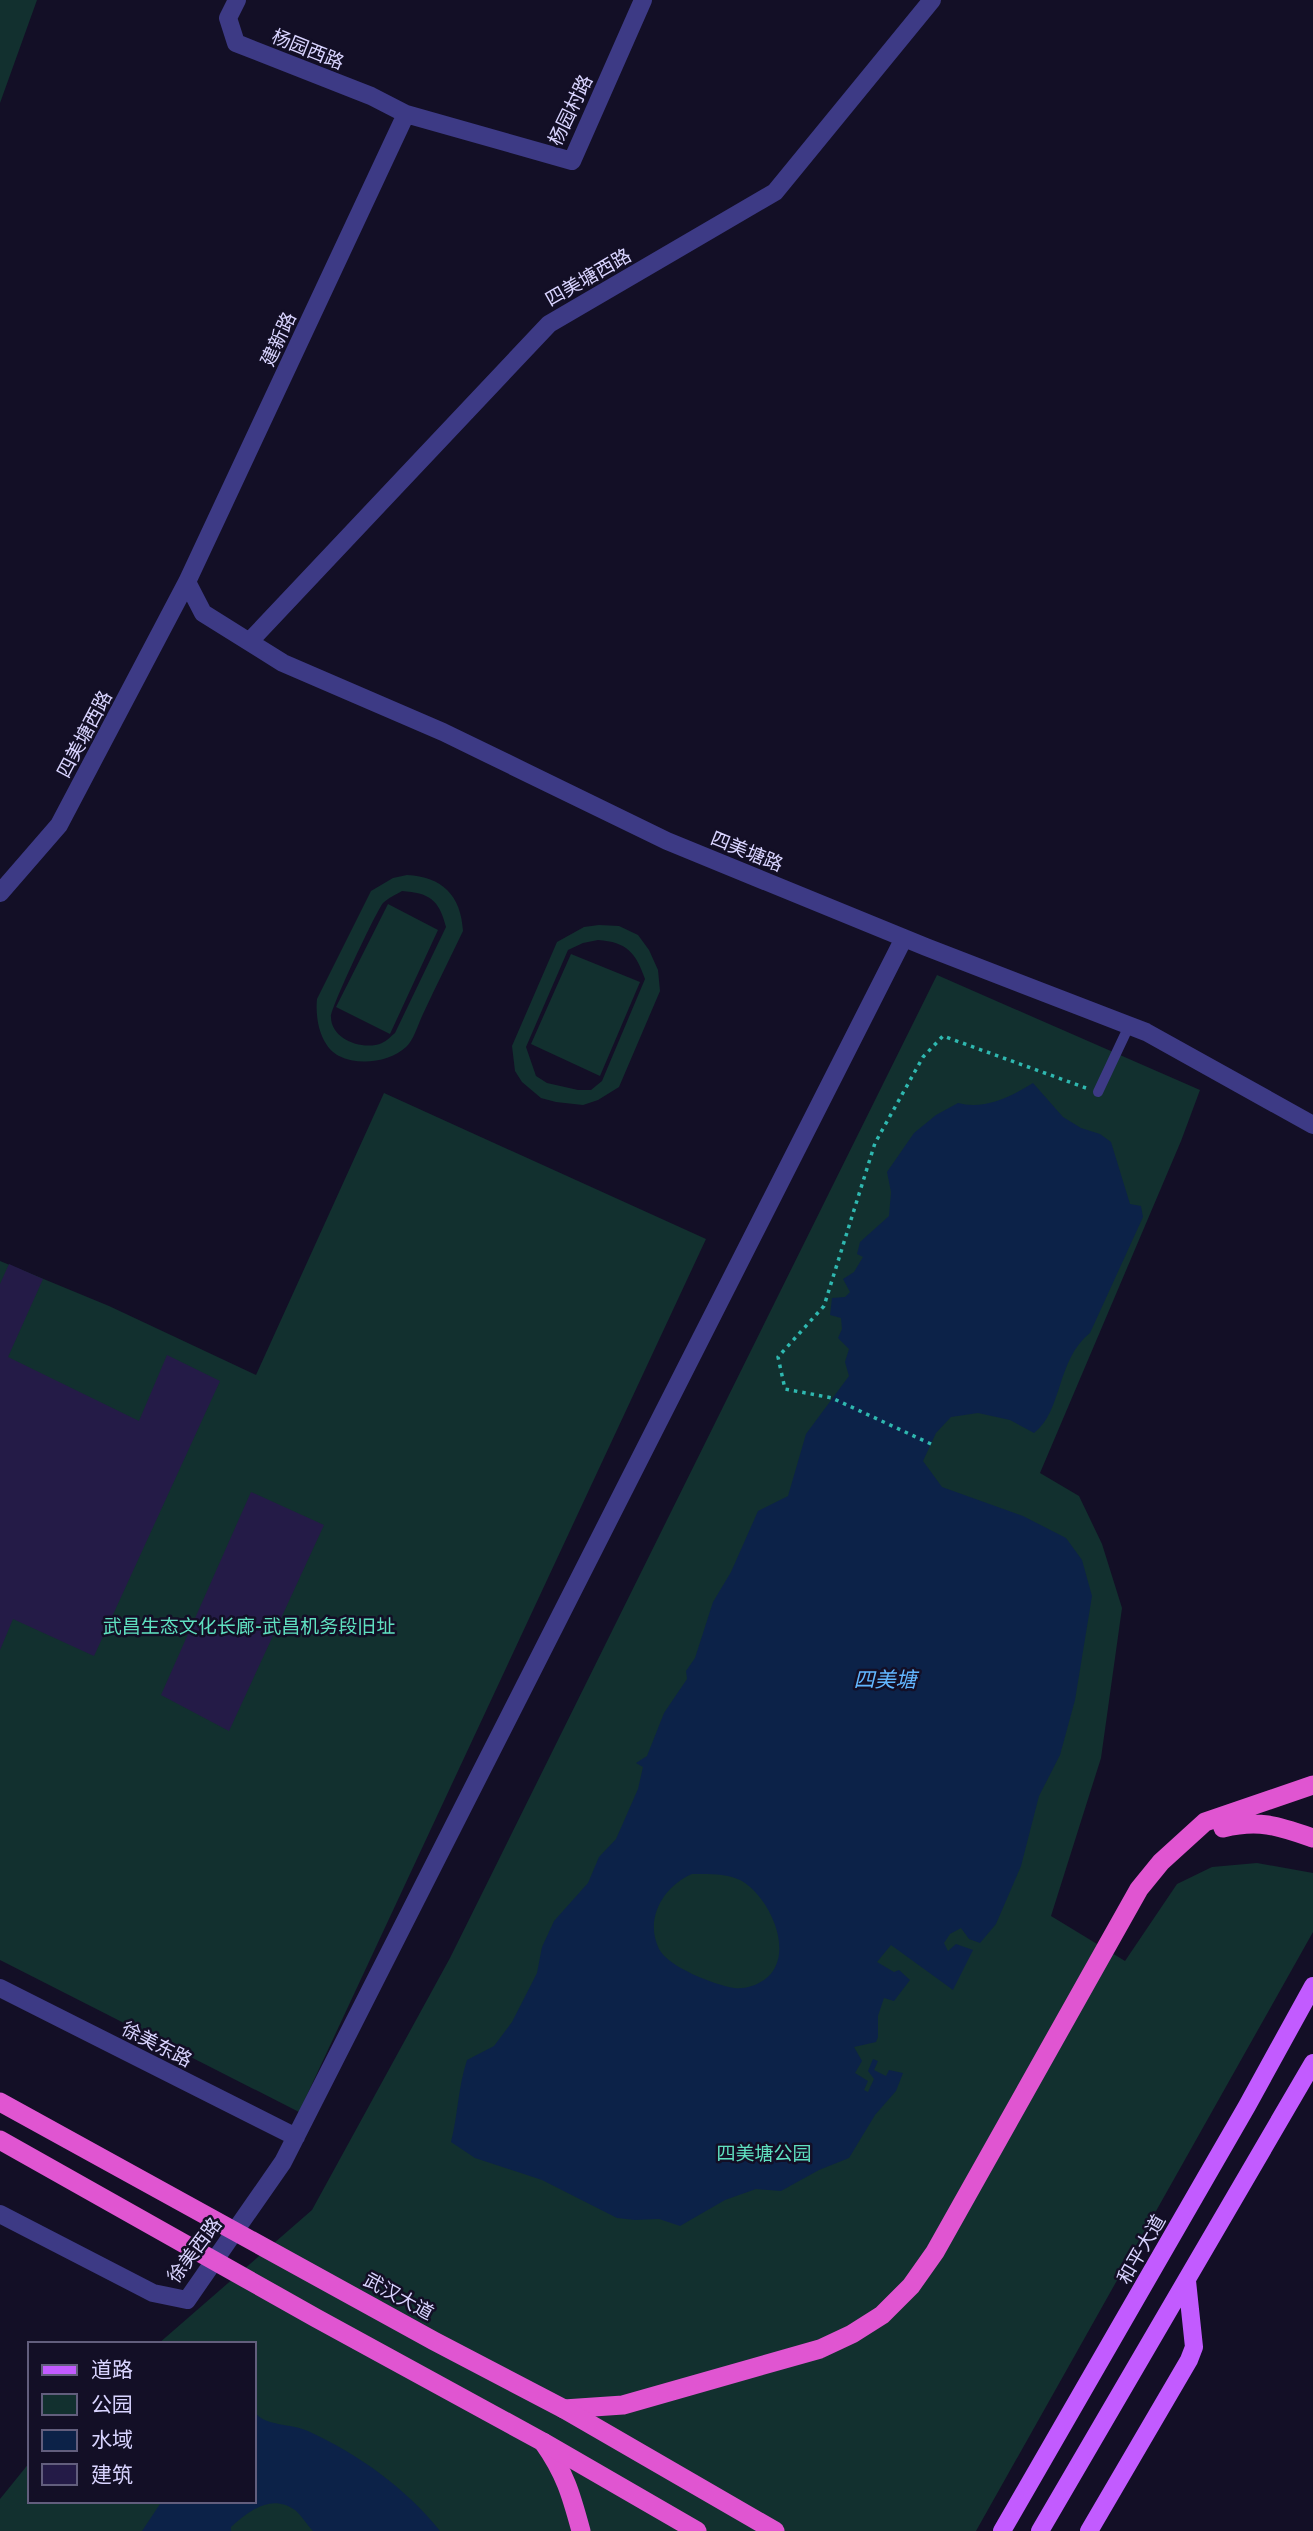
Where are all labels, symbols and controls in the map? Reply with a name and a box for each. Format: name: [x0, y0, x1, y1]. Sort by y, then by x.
street label: 杨园西路: [268, 24, 348, 74]
street label: 杨园村路: [543, 71, 597, 149]
street label: 四美塘西路: [541, 243, 635, 311]
street label: 建新路: [255, 308, 301, 370]
street label: 四美塘西路: [51, 686, 117, 782]
street label: 四美塘路: [707, 826, 787, 876]
park label: 武昌生态文化长廊-武昌机务段旧址: [103, 1614, 395, 1638]
water label: 四美塘: [854, 1665, 919, 1693]
street label: 徐美东路: [118, 2016, 196, 2072]
park label: 四美塘公园: [716, 2141, 812, 2165]
street label: 和平大道: [1112, 2210, 1170, 2288]
street label: 徐美西路: [162, 2212, 226, 2288]
street label: 武汉大道: [360, 2267, 438, 2325]
legend: [28, 2342, 256, 2503]
text: 道路: [91, 2355, 133, 2383]
text: 公园: [91, 2390, 133, 2418]
text: 水域: [91, 2425, 133, 2453]
text: 建筑: [91, 2460, 133, 2488]

